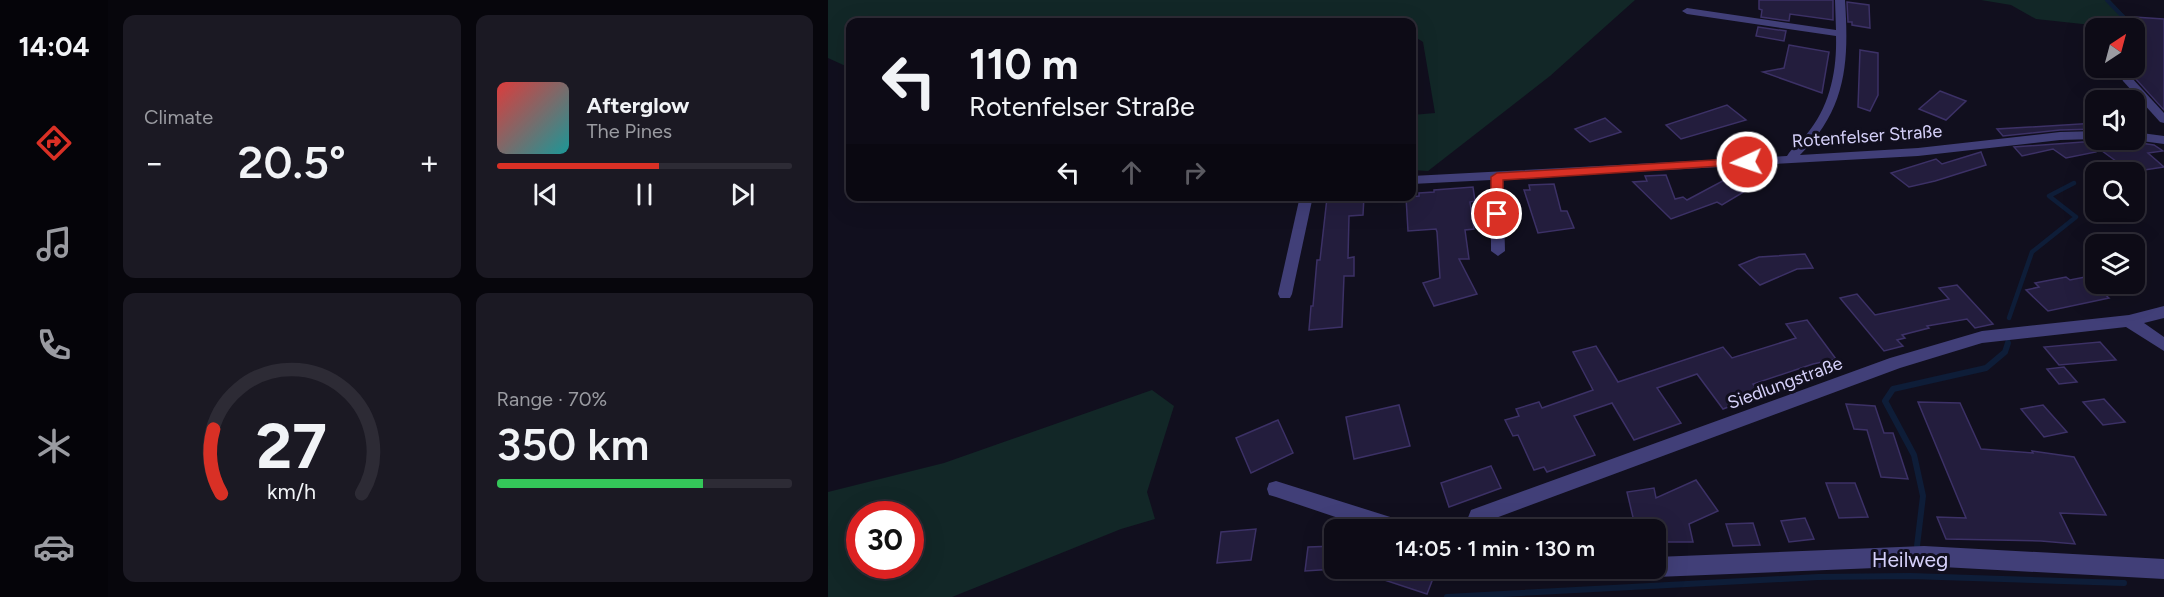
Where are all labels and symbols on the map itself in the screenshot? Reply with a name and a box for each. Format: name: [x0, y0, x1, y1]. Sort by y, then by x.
north arrow: [2085, 18, 2145, 78]
street label: Rotenfelser Straße: [1791, 120, 1943, 152]
position arrow: [1715, 130, 1779, 194]
pin: [1471, 188, 1522, 239]
street label: Siedlungstraße: [1725, 352, 1846, 414]
speed limit sign: 30: [846, 501, 924, 579]
street label: Heilweg: [1872, 547, 1948, 572]

